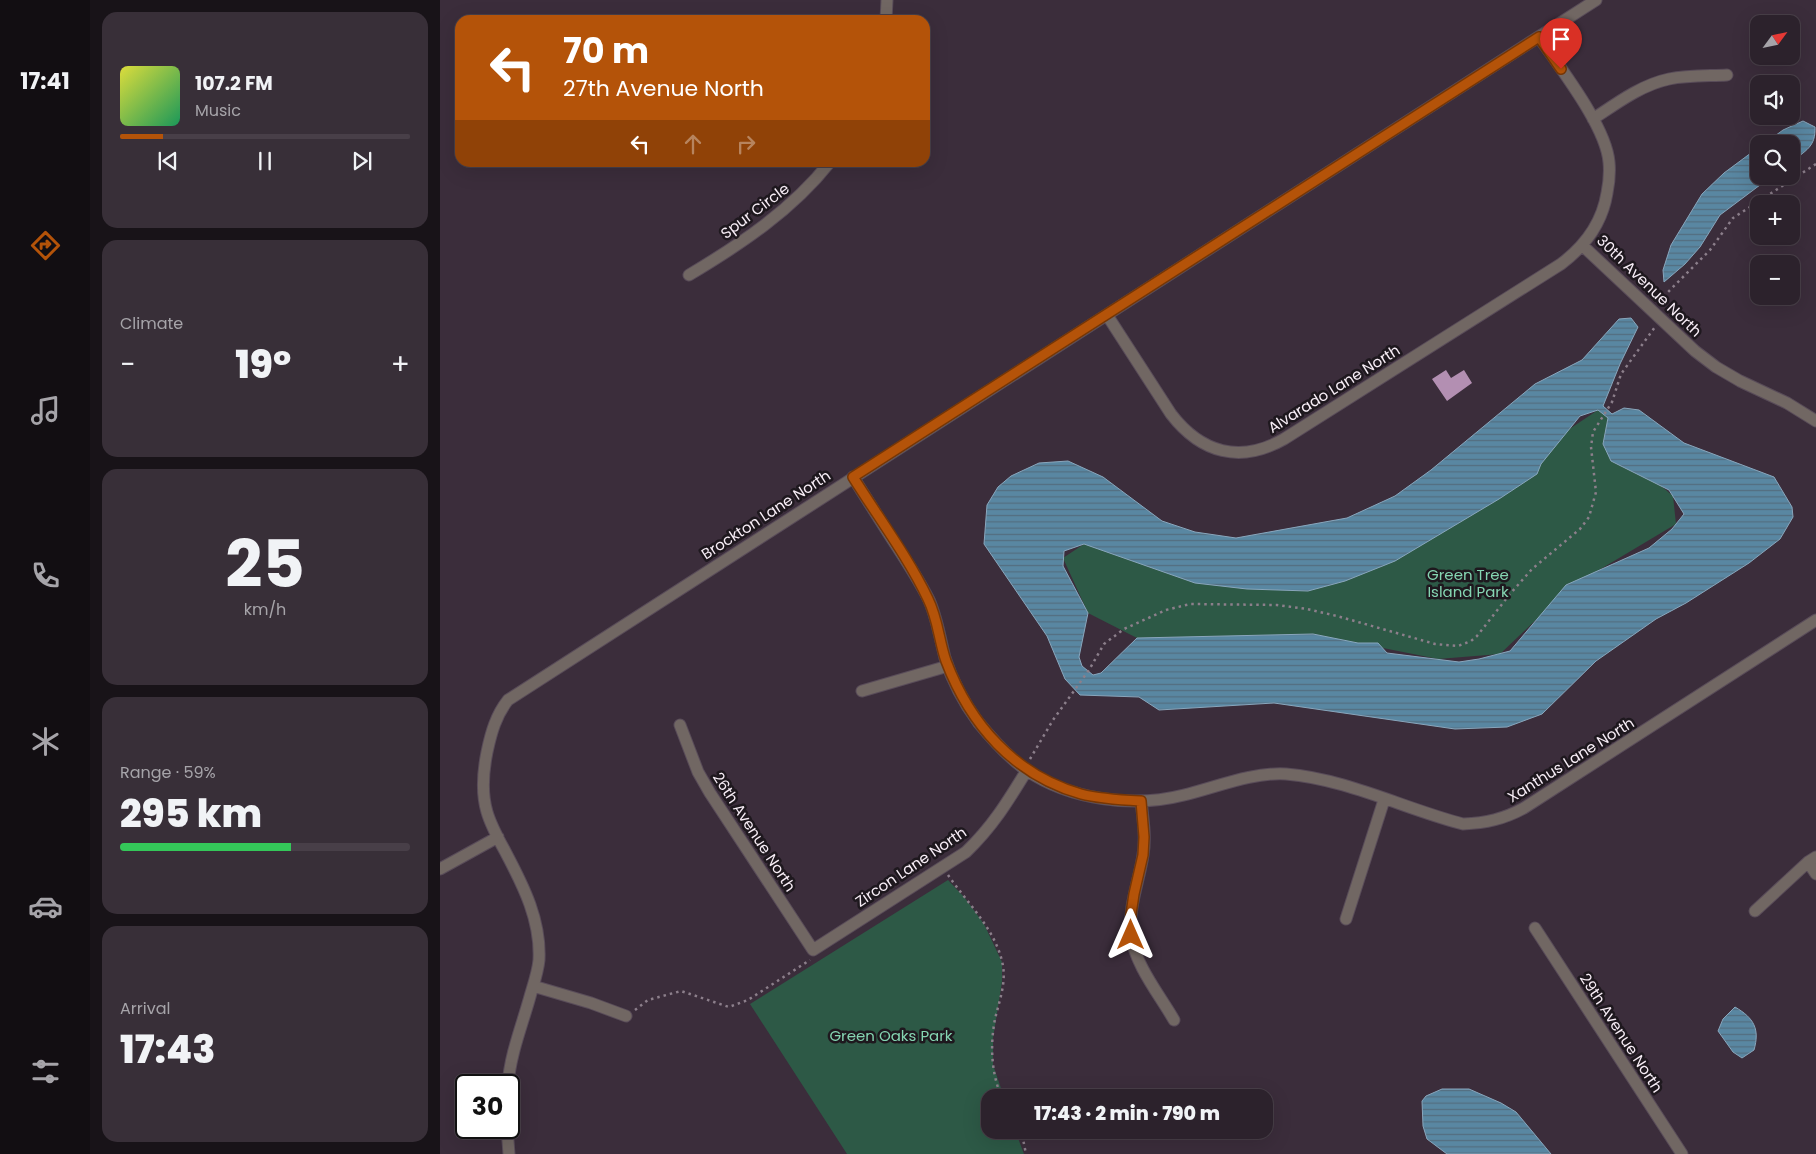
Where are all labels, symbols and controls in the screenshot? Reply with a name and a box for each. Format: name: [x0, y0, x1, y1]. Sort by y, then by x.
north arrow: [1750, 15, 1800, 65]
map controls: [1750, 15, 1800, 305]
pin: [1540, 18, 1582, 69]
icon: arrive: [1547, 25, 1575, 53]
text: 70 m: [563, 26, 649, 75]
icon: left: [480, 35, 545, 100]
text: 17:41: [20, 66, 70, 97]
text: 107.2 FM: [195, 70, 273, 97]
text: 27th Avenue North: [563, 73, 764, 104]
button: sound: [1750, 75, 1800, 125]
text: Music: [195, 99, 241, 122]
icon: left: [626, 130, 654, 158]
icon: ahead: [679, 130, 707, 158]
icon: right: [732, 130, 760, 158]
button: search: [1750, 135, 1800, 185]
icon: previous: [154, 147, 182, 175]
icon: pause: [251, 147, 279, 175]
icon: next: [348, 147, 376, 175]
street label: Spur Circle: [716, 178, 793, 243]
button: +: [1750, 195, 1800, 245]
icon: directions: [28, 228, 63, 263]
street label: 30th Avenue North: [1592, 230, 1706, 341]
button: −: [1750, 255, 1800, 305]
text: Climate: [120, 312, 183, 335]
text: 19°: [235, 338, 291, 391]
street label: Alvarado Lane North: [1264, 339, 1404, 438]
text: −: [120, 345, 135, 384]
text: +: [391, 345, 410, 384]
icon: music: [28, 393, 63, 428]
street label: Brockton Lane North: [697, 465, 834, 564]
text: 25: [225, 519, 305, 610]
icon: phone: [28, 558, 63, 593]
park label: Green Tree Island Park: [1427, 564, 1509, 602]
text: km/h: [244, 598, 286, 621]
street label: Xanthus Lane North: [1503, 712, 1638, 807]
icon: climate: [28, 724, 63, 759]
text: Range · 59%: [120, 761, 216, 784]
street label: 26th Avenue North: [708, 768, 801, 895]
text: 295 km: [120, 787, 262, 840]
street label: Zircon Lane North: [851, 822, 970, 912]
icon: car: [28, 889, 63, 924]
position arrow: [1104, 908, 1156, 960]
street label: 29th Avenue North: [1575, 969, 1668, 1096]
text: Arrival: [120, 997, 170, 1020]
text: 17:43: [120, 1023, 216, 1076]
park label: Green Oaks Park: [829, 1025, 953, 1046]
icon: filters: [28, 1054, 63, 1089]
speed limit sign: 30: [455, 1074, 520, 1139]
text: 17:43 · 2 min · 790 m: [1034, 1100, 1220, 1127]

